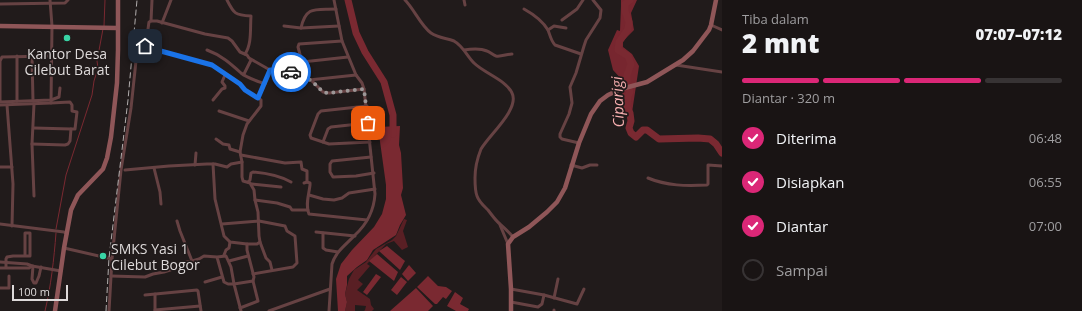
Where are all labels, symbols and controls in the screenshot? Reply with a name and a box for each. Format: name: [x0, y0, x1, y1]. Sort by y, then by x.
text: Tiba dalam: [742, 10, 809, 28]
text: 07:07–07:12: [976, 24, 1062, 44]
text: 2 mnt: [742, 25, 819, 61]
pin: [128, 29, 162, 63]
marker: Kantor Desa Cilebut Barat: [62, 33, 72, 43]
icon: home: [134, 35, 156, 57]
place label: Kantor Desa Cilebut Barat: [25, 44, 109, 79]
courier: [271, 52, 311, 92]
icon: car: [280, 61, 302, 83]
water label: Ciparigi: [606, 76, 628, 128]
text: Diantar · 320 m: [742, 89, 835, 107]
pin: [351, 106, 385, 140]
icon: bag: [357, 112, 379, 134]
icon: check: [742, 127, 764, 149]
text: Diterima: [776, 128, 837, 148]
text: 06:48: [1029, 129, 1062, 147]
icon: check: [742, 171, 764, 193]
text: Disiapkan: [776, 172, 845, 192]
text: 06:55: [1029, 173, 1062, 191]
icon: check: [742, 215, 764, 237]
text: Diantar: [776, 216, 828, 236]
text: 07:00: [1029, 217, 1062, 235]
place label: SMKS Yasi 1 Cilebut Bogor: [111, 239, 200, 274]
marker: SMKS Yasi 1 Cilebut Bogor: [98, 251, 108, 261]
text: Sampai: [776, 260, 828, 280]
scale bar: [12, 283, 68, 302]
text: 100 m: [18, 284, 50, 299]

